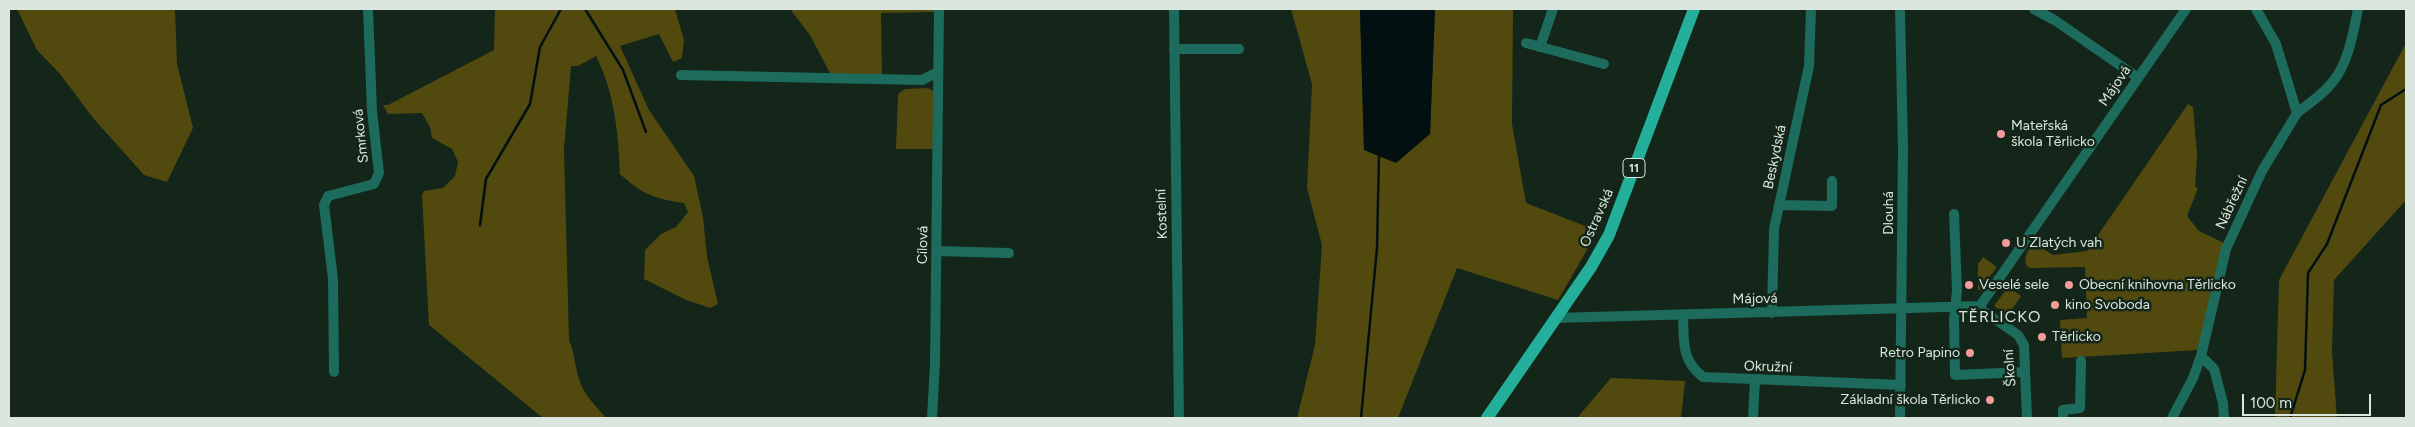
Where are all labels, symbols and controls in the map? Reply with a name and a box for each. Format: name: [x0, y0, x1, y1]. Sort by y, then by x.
street label: Májová: [2095, 63, 2135, 109]
street label: Smrková: [350, 108, 372, 164]
place label: Mateřská škola Těrlicko: [2011, 118, 2095, 150]
street label: Beskydská: [1760, 123, 1790, 191]
marker: Mateřská škola Těrlicko: [1995, 128, 2007, 140]
road number: 11: [1623, 158, 1645, 178]
street label: Nábřežní: [2212, 174, 2252, 232]
street label: Ostravská: [1577, 186, 1617, 250]
street label: Kostelní: [1153, 189, 1171, 239]
street label: Dlouhá: [1881, 191, 1897, 235]
street label: Cílová: [914, 226, 932, 264]
place label: U Zlatých vah: [2016, 235, 2102, 251]
marker: U Zlatých vah: [2000, 237, 2012, 249]
place label: Veselé sele: [1979, 277, 2049, 293]
place label: Obecní knihovna Těrlicko: [2079, 277, 2236, 293]
marker: Veselé sele: [1963, 279, 1975, 291]
marker: Obecní knihovna Těrlicko: [2063, 279, 2075, 291]
street label: Májová: [1732, 290, 1778, 308]
place label: kino Svoboda: [2065, 297, 2150, 313]
marker: kino Svoboda: [2049, 299, 2061, 311]
district label: TĚRLICKO: [1958, 307, 2042, 327]
place label: Těrlicko: [2052, 329, 2101, 345]
marker: Těrlicko: [2036, 331, 2048, 343]
place label: Retro Papino: [1879, 345, 1960, 361]
marker: Retro Papino: [1964, 347, 1976, 359]
street label: Školní: [2000, 349, 2020, 387]
street label: Okružní: [1744, 358, 1792, 376]
scale bar: [2245, 384, 2374, 416]
place label: Základní škola Těrlicko: [1840, 392, 1980, 408]
marker: Základní škola Těrlicko: [1984, 394, 1996, 406]
text: 100 m: [2250, 394, 2292, 412]

